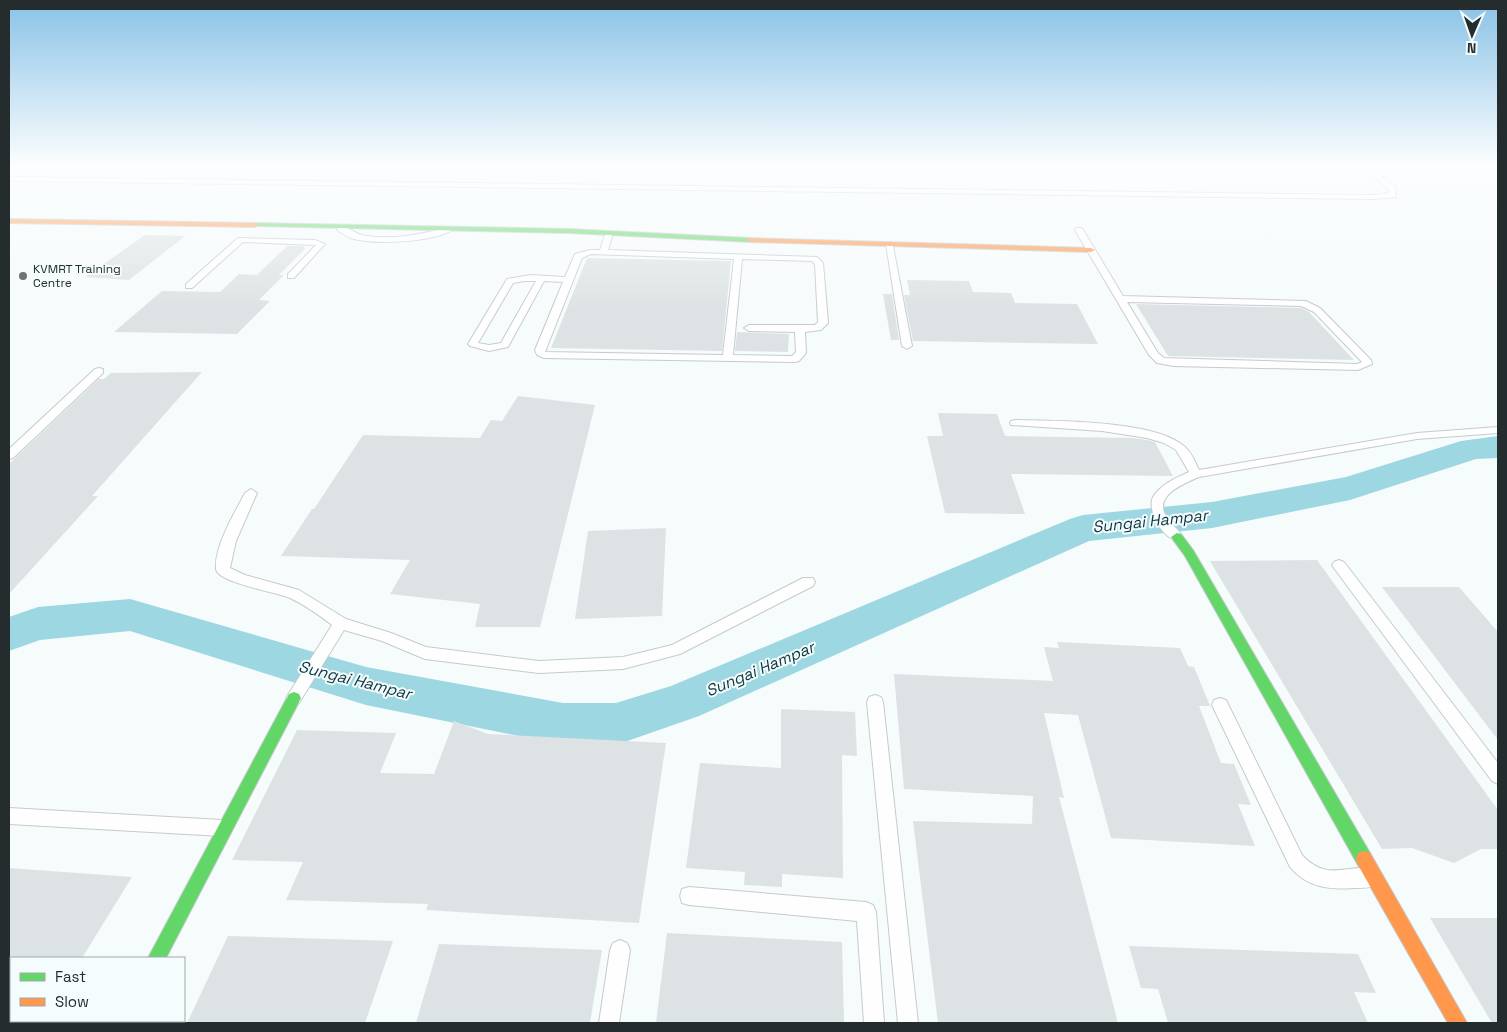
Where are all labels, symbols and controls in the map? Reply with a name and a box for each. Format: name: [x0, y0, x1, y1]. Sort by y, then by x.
north arrow: [1447, 10, 1497, 60]
text: N: [1467, 39, 1477, 57]
place label: KVMRT Training Centre: [33, 261, 121, 291]
marker: KVMRT Training Centre: [17, 270, 29, 282]
water label: Sungai Hampar: [1091, 504, 1211, 538]
water label: Sungai Hampar: [703, 636, 819, 701]
water label: Sungai Hampar: [296, 656, 416, 705]
legend: [10, 957, 185, 1022]
text: Fast: [55, 967, 86, 986]
text: Slow: [55, 992, 89, 1011]

